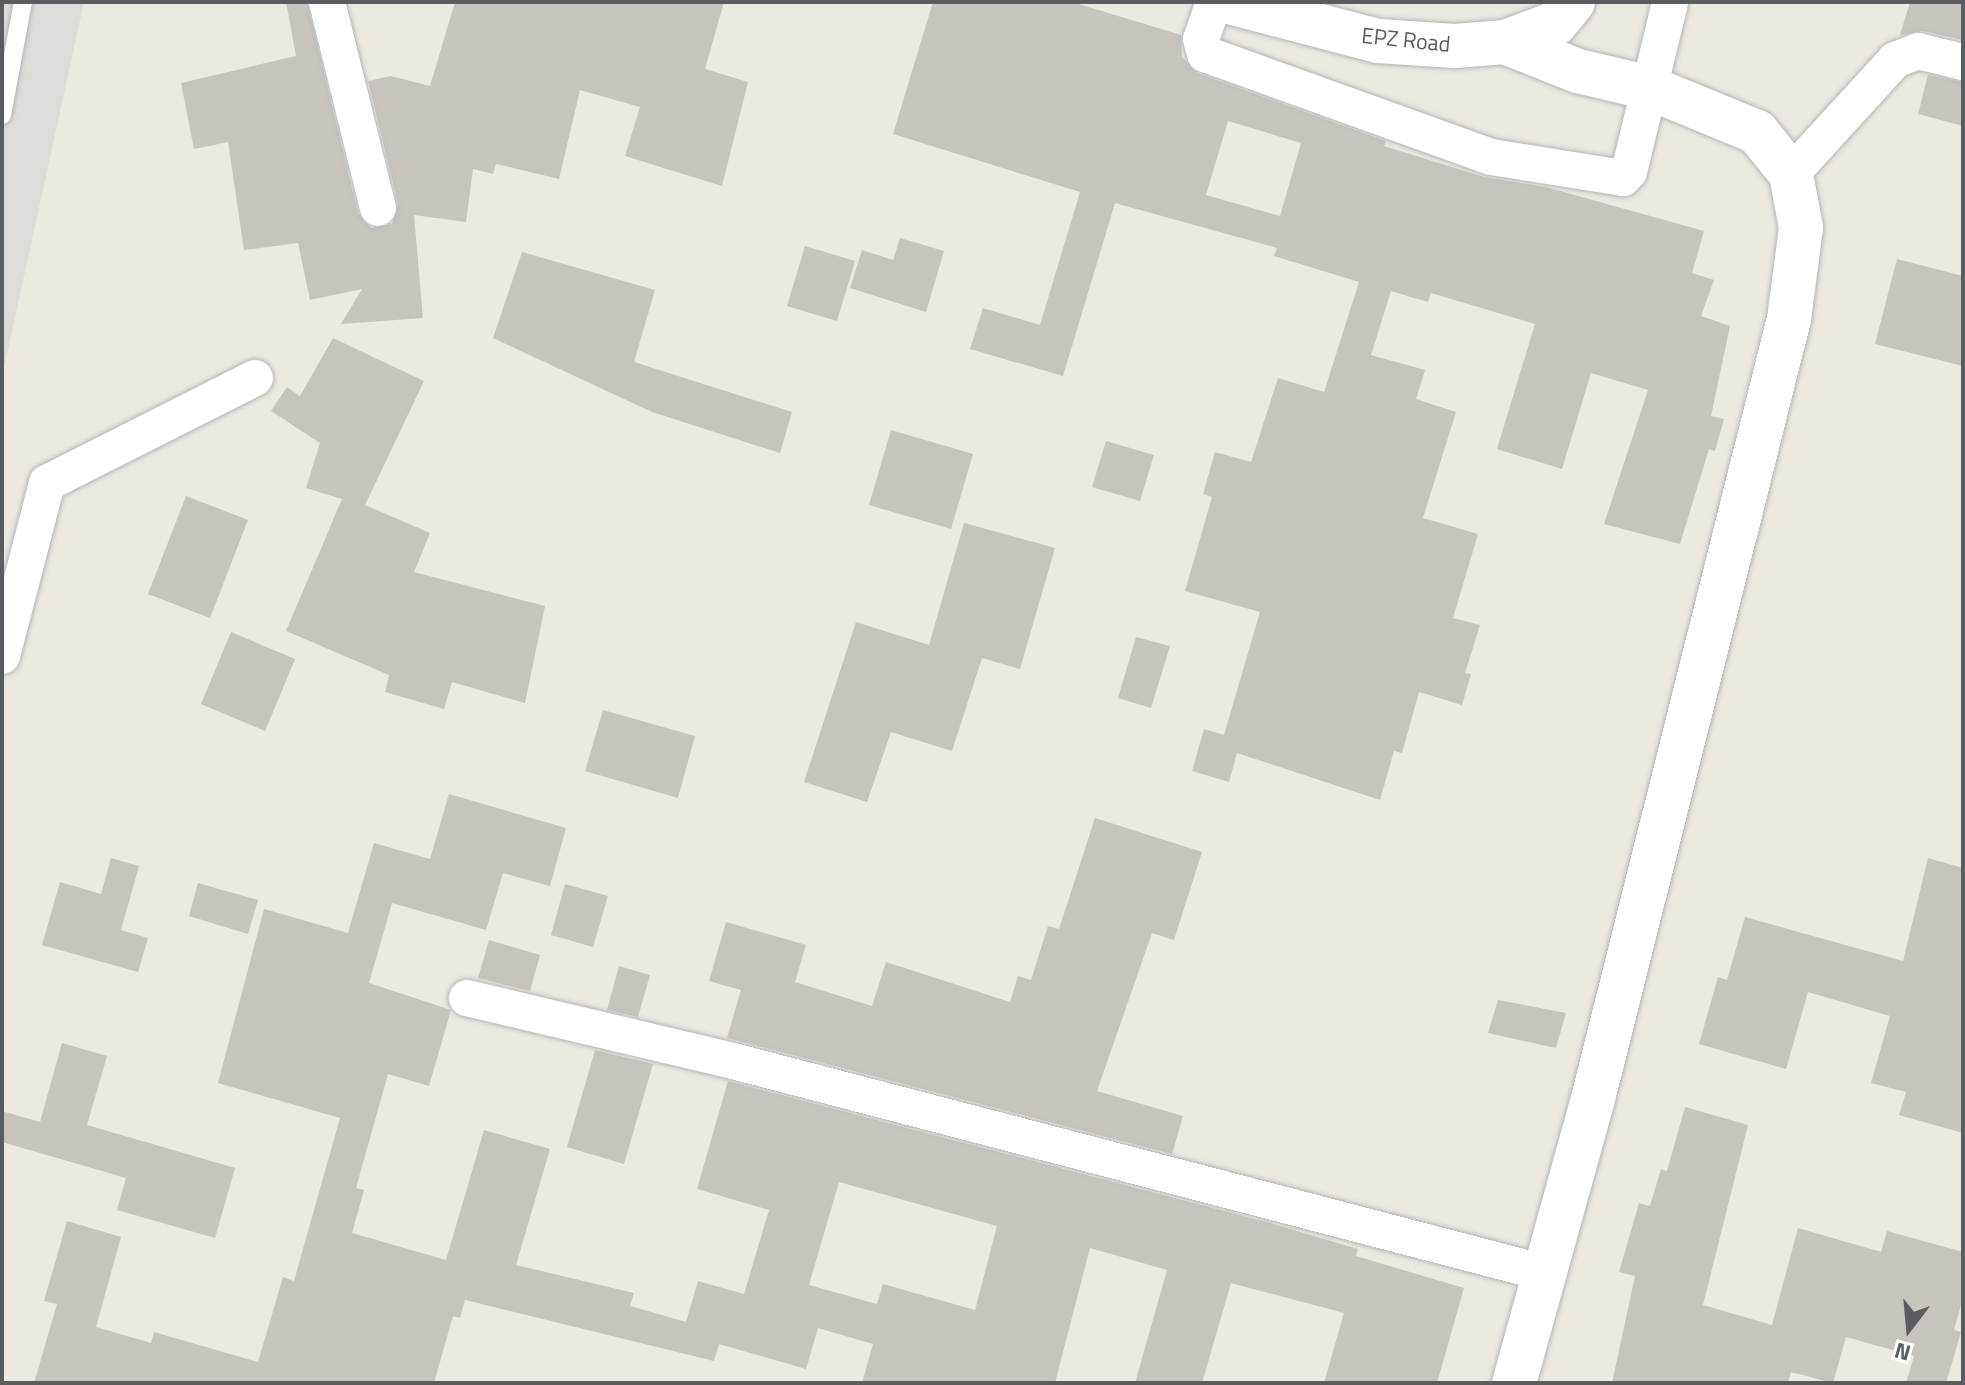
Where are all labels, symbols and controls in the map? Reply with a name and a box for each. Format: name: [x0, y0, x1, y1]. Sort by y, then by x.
street label: EPZ Road: [1360, 22, 1452, 58]
north arrow: [1869, 1289, 1949, 1369]
text: N: [1890, 1334, 1914, 1371]

